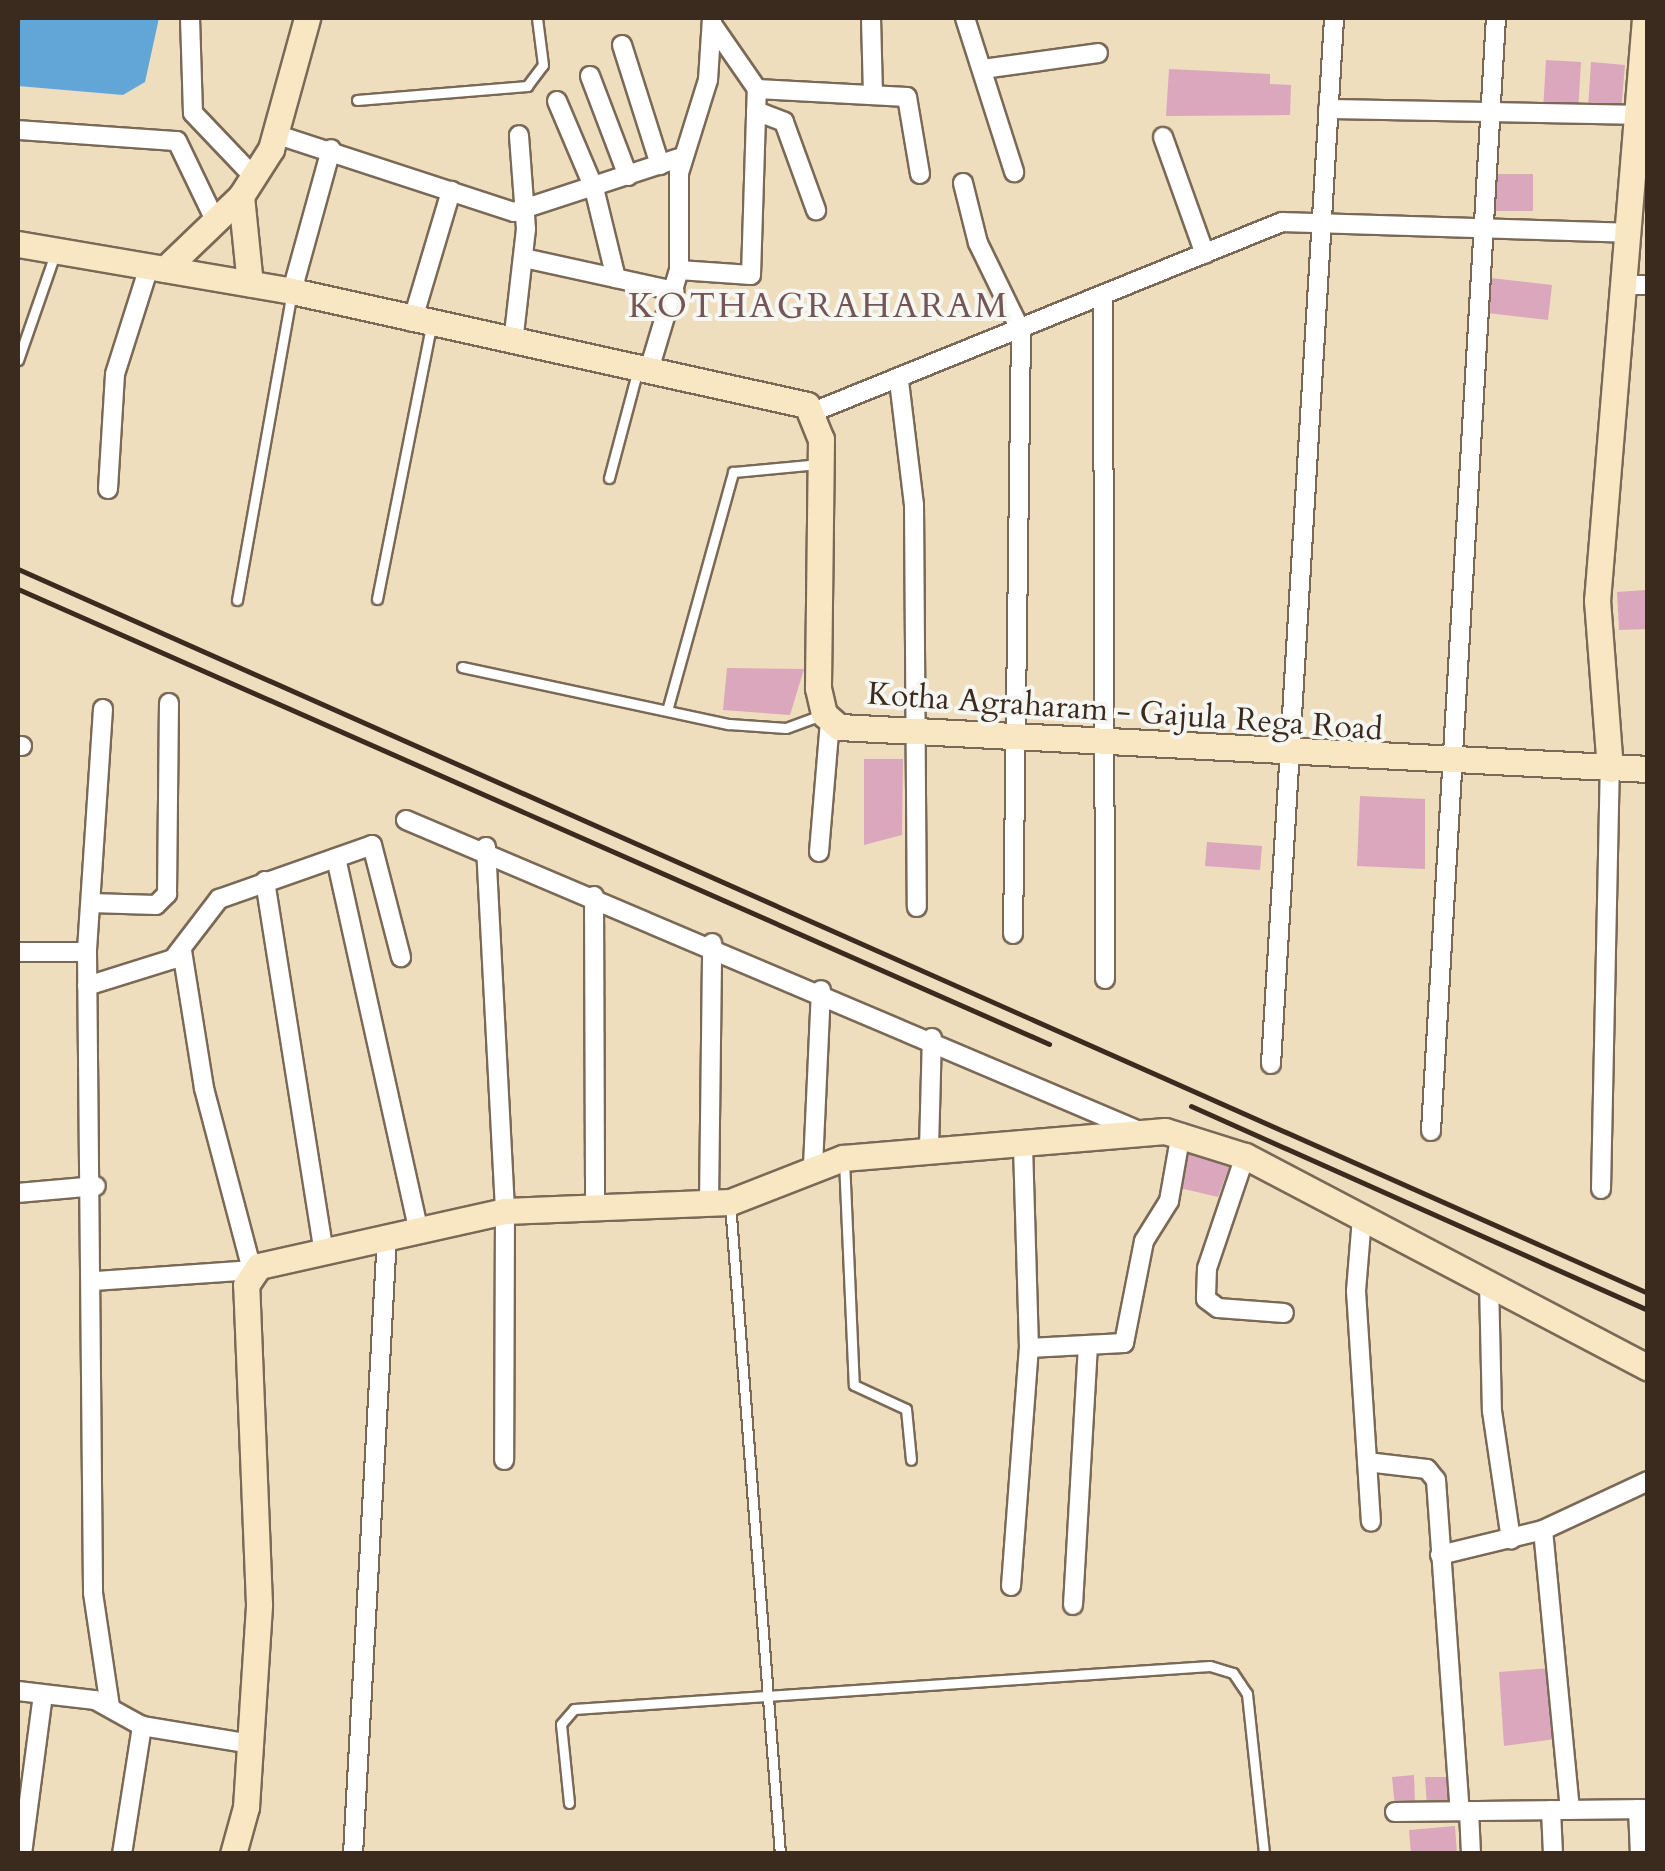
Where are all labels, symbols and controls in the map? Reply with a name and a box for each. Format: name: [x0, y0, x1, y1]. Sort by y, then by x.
district label: KOTHAGRAHARAM: [628, 285, 1010, 327]
street label: Kotha Agraharam - Gajula Rega Road: [866, 675, 1384, 749]

